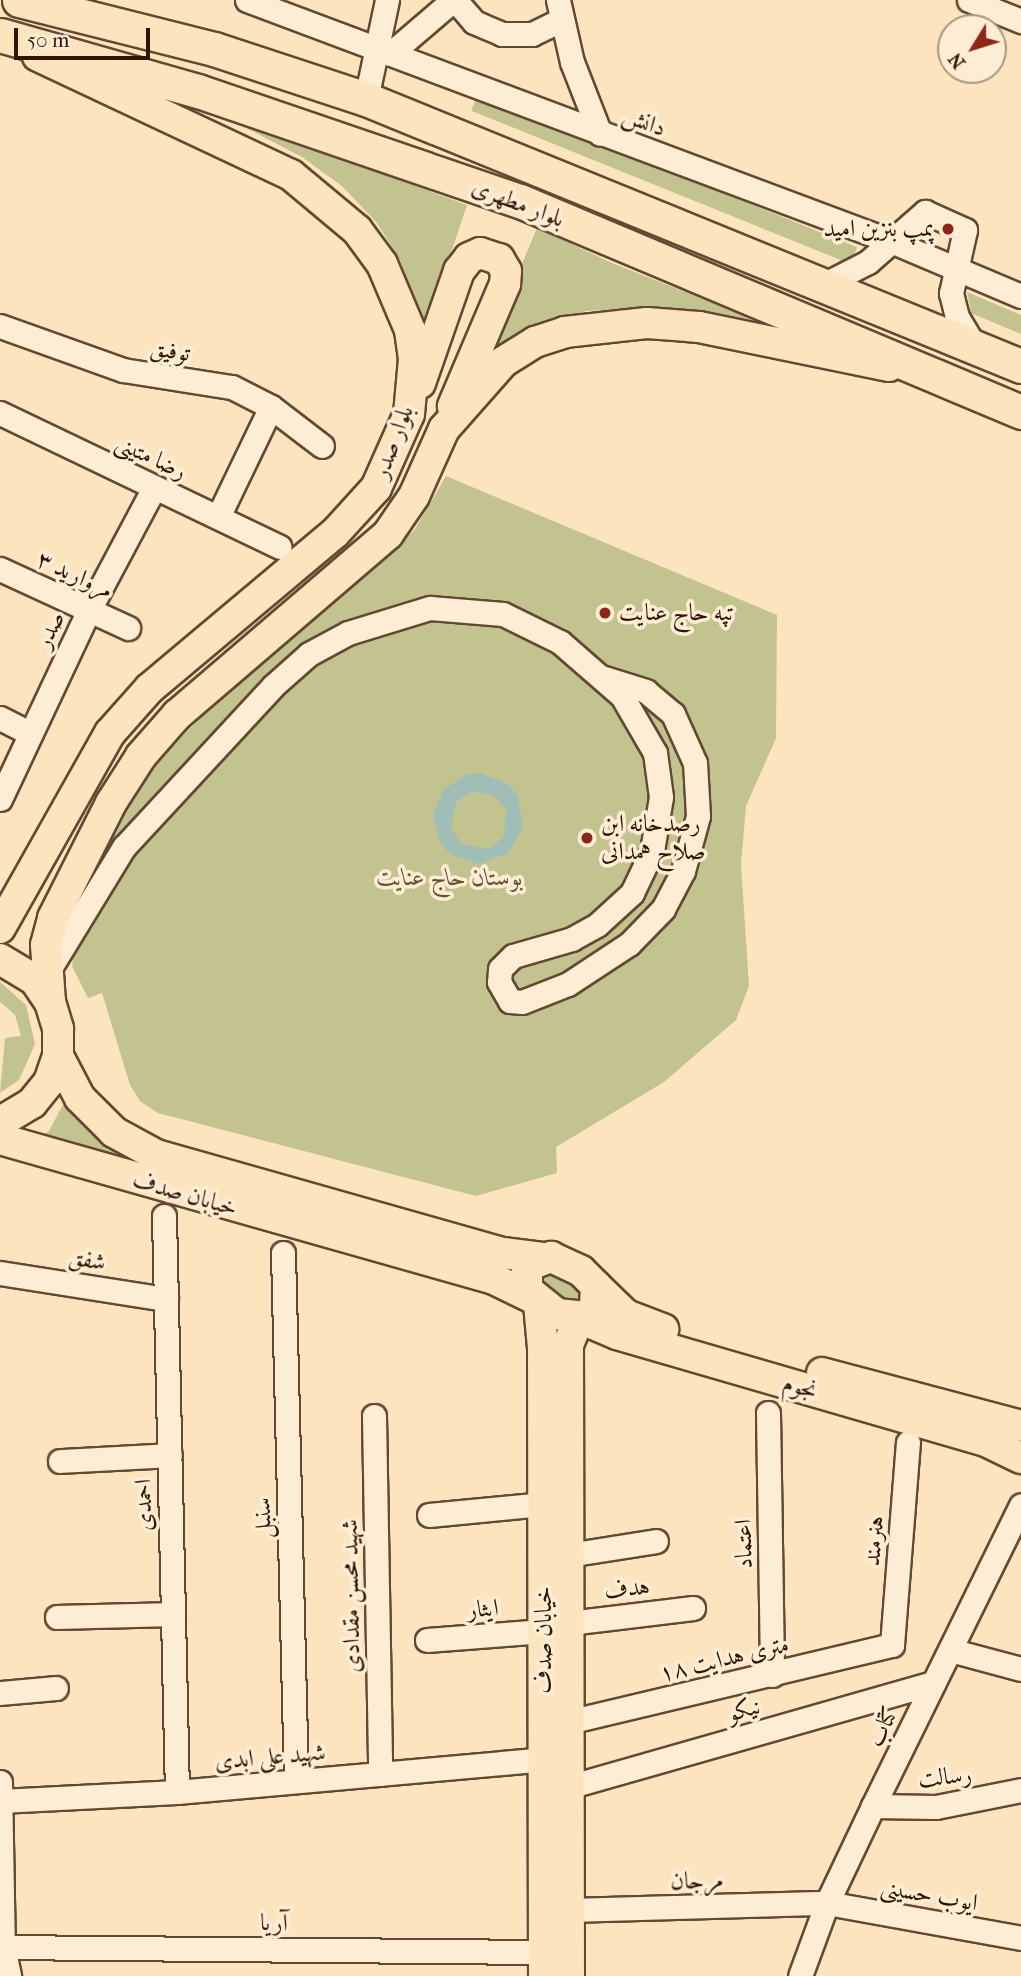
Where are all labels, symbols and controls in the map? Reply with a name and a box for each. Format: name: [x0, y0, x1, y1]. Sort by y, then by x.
scale bar: [18, 14, 154, 58]
north arrow: [937, 14, 1007, 84]
text: 50 m: [27, 28, 70, 52]
text: N: [944, 48, 970, 73]
street label: دانش: [618, 101, 670, 143]
street label: بلوار مطهری: [468, 172, 568, 234]
place label: پمپ بنزین امید: [824, 215, 934, 243]
marker: پمپ بنزین امید: [940, 221, 956, 237]
street label: توفیق: [148, 334, 192, 368]
street label: بلوار صدر: [366, 401, 420, 483]
street label: رضا متینی: [111, 428, 191, 486]
street label: مروارید ۳: [32, 545, 118, 605]
place label: تپه حاج عنایت: [619, 599, 734, 627]
marker: تپه حاج عنایت: [597, 605, 613, 621]
street label: صدر: [29, 607, 71, 653]
place label: رصدخانه ابن صلاح همدانی: [601, 810, 705, 866]
marker: رصدخانه ابن صلاح همدانی: [579, 830, 595, 846]
park label: بوستان حاج عنایت: [377, 864, 523, 892]
street label: خیابان صدف: [129, 1165, 241, 1223]
street label: شفق: [66, 1243, 108, 1277]
street label: نجوم: [779, 1368, 821, 1406]
street label: احمدی: [129, 1479, 159, 1531]
street label: سنبل: [248, 1497, 278, 1539]
street label: هنرمند: [857, 1515, 891, 1567]
street label: شهید محسن مقدادی: [335, 1519, 367, 1673]
street label: اعتماد: [729, 1519, 759, 1569]
street label: هدف: [603, 1572, 651, 1606]
street label: خیابان صدف: [530, 1586, 558, 1694]
street label: ایثار: [466, 1593, 500, 1625]
street label: ۱۸ متری هدایت: [656, 1630, 792, 1688]
street label: نیکو: [724, 1692, 764, 1728]
street label: کتاب: [861, 1702, 905, 1752]
street label: شهید علی ابدی: [213, 1738, 327, 1776]
street label: رسالت: [917, 1760, 973, 1794]
street label: مرجان: [670, 1866, 724, 1896]
street label: ایوب حسینی: [878, 1872, 980, 1918]
street label: آریا: [260, 1908, 288, 1938]

